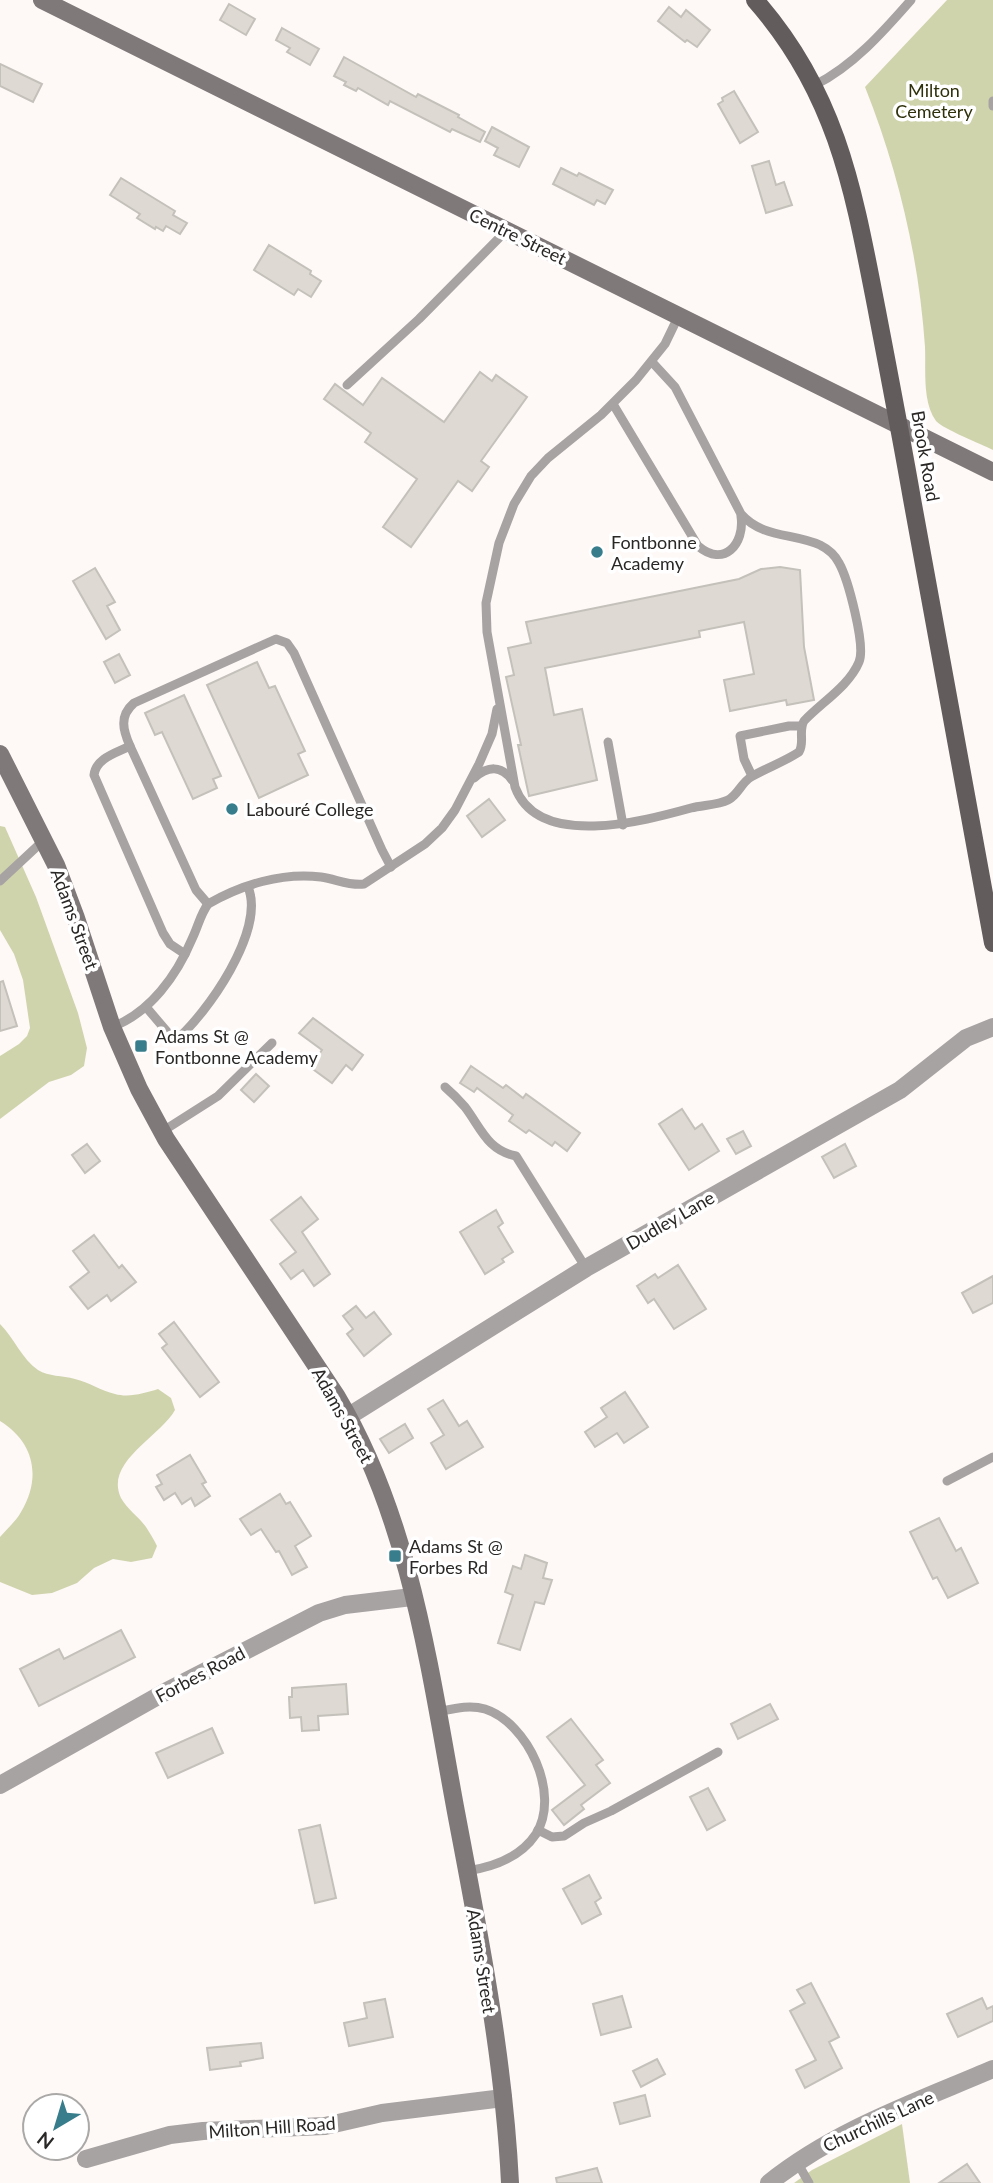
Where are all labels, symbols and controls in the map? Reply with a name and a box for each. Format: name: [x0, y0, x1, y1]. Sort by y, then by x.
park label: Milton Cemetery: [895, 79, 973, 122]
street label: Centre Street: [466, 203, 571, 269]
street label: Brook Road: [907, 409, 945, 503]
place label: Fontbonne Academy: [611, 531, 697, 574]
marker: Fontbonne Academy: [589, 544, 605, 560]
place label: Labouré College: [246, 798, 374, 820]
marker: Labouré College: [224, 801, 240, 817]
street label: Adams Street: [47, 866, 104, 973]
place label: Adams St @ Fontbonne Academy: [155, 1025, 319, 1068]
marker: Adams St @ Fontbonne Academy: [133, 1038, 149, 1054]
street label: Dudley Lane: [622, 1186, 718, 1254]
street label: Adams Street: [308, 1363, 378, 1467]
place label: Adams St @ Forbes Rd: [409, 1535, 503, 1578]
marker: Adams St @ Forbes Rd: [387, 1548, 403, 1564]
street label: Forbes Road: [152, 1641, 248, 1707]
street label: Adams Street: [463, 1907, 501, 2015]
street label: Churchills Lane: [819, 2086, 937, 2156]
north arrow: [21, 2092, 91, 2162]
street label: Milton Hill Road: [208, 2112, 336, 2142]
text: N: [32, 2127, 58, 2154]

